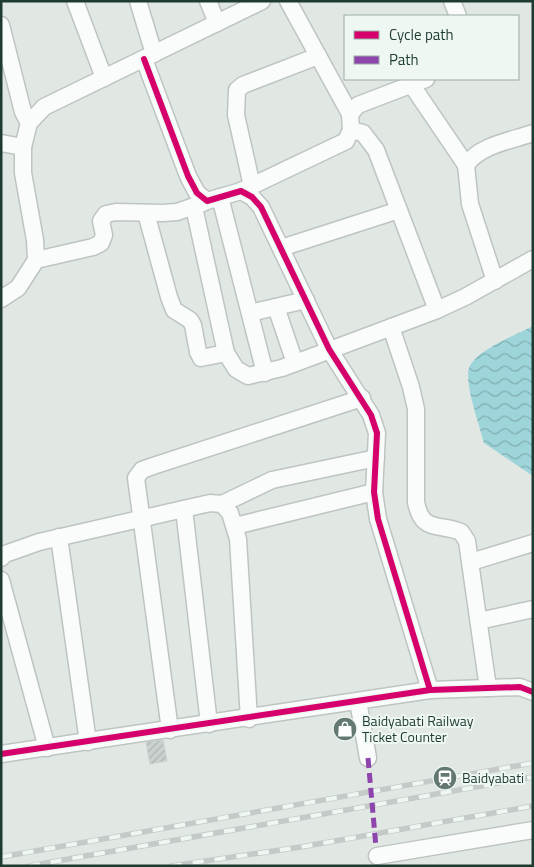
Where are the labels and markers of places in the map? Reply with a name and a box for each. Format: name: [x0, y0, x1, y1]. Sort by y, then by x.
place label: Baidyabati Railway Ticket Counter: [362, 710, 474, 747]
shop icon: Baidyabati Railway Ticket Counter: [332, 716, 358, 742]
station icon: Baidyabati: [432, 765, 458, 791]
place label: Baidyabati: [462, 767, 524, 788]

